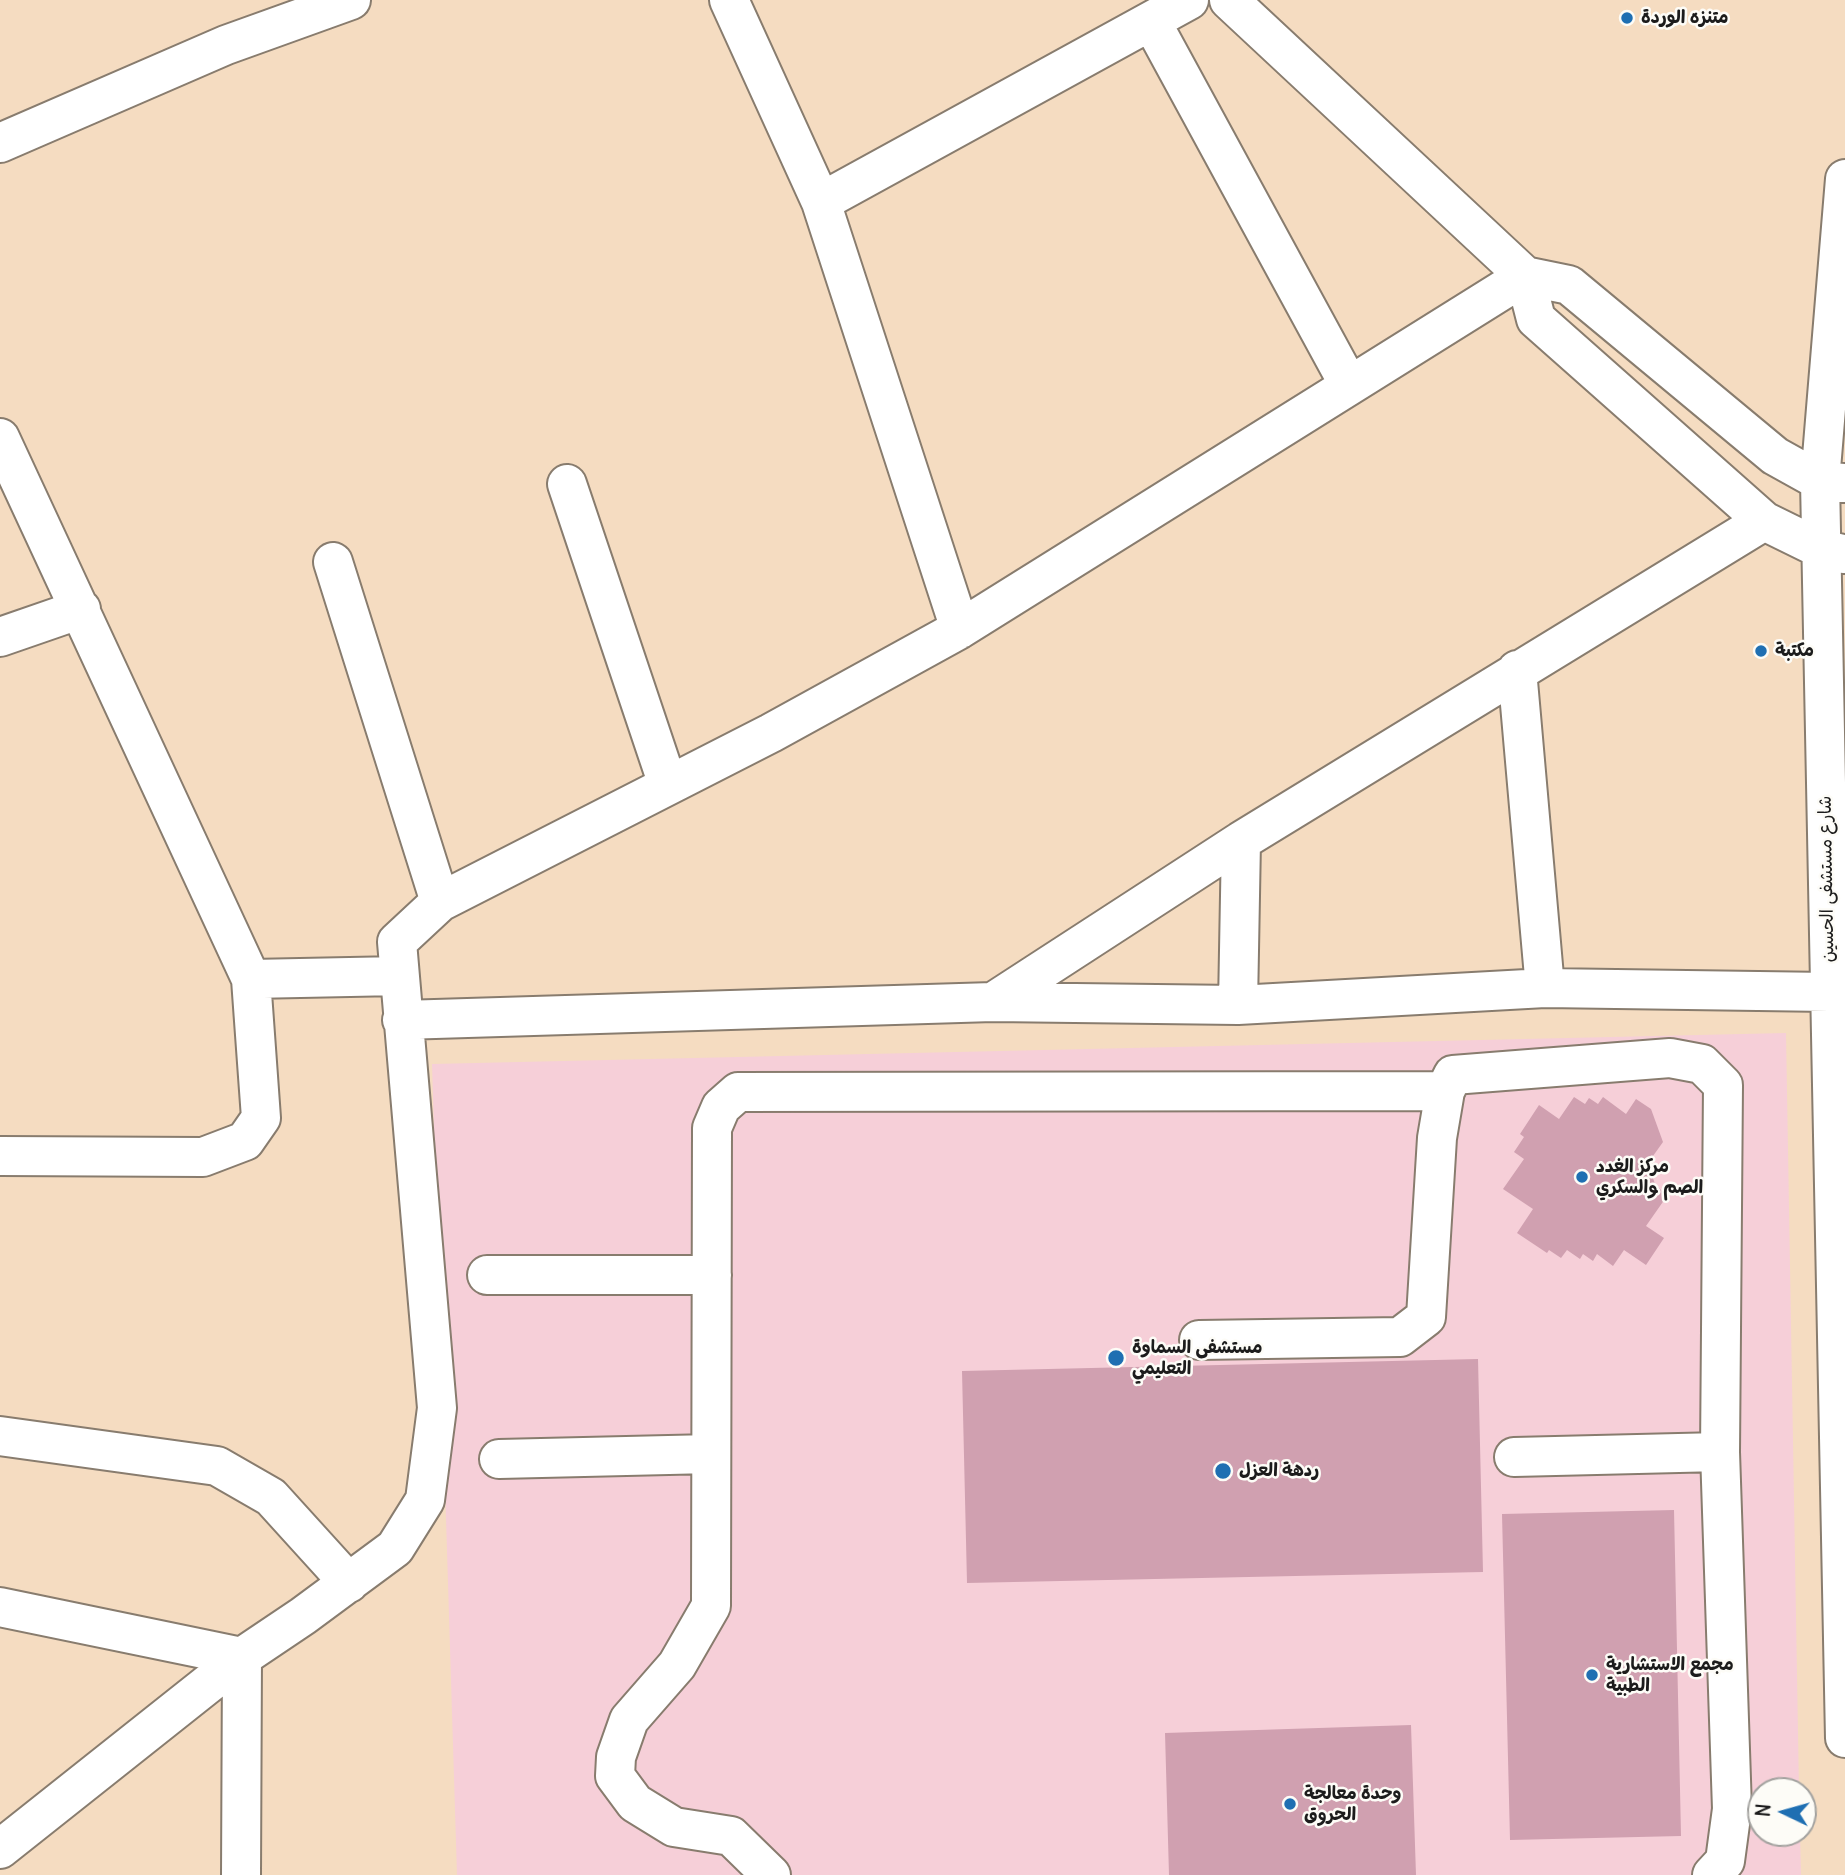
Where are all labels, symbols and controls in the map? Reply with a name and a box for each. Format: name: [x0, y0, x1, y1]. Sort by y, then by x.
place label: متنزه الوردة: [1641, 7, 1728, 29]
marker: متنزه الوردة: [1619, 10, 1635, 26]
place label: مكتبة: [1775, 640, 1814, 662]
marker: مكتبة: [1753, 643, 1769, 659]
street label: شارع مستشفى الحسين: [1815, 795, 1839, 963]
place label: مركز الغدد الصم والسكري: [1596, 1156, 1703, 1198]
marker: مركز الغدد الصم والسكري: [1574, 1169, 1590, 1185]
place label: مستشفى السماوة التعليمي: [1132, 1337, 1262, 1380]
marker: مستشفى السماوة التعليمي: [1106, 1348, 1126, 1368]
place label: ردهة العزل: [1239, 1460, 1319, 1482]
marker: ردهة العزل: [1213, 1461, 1233, 1481]
place label: مجمع الاستشارية الطبية: [1606, 1654, 1734, 1696]
marker: مجمع الاستشارية الطبية: [1584, 1667, 1600, 1683]
north arrow: [1747, 1777, 1817, 1847]
place label: وحدة معالجة الحروق: [1304, 1783, 1402, 1826]
marker: وحدة معالجة الحروق: [1282, 1796, 1298, 1812]
text: N: [1751, 1803, 1776, 1818]

